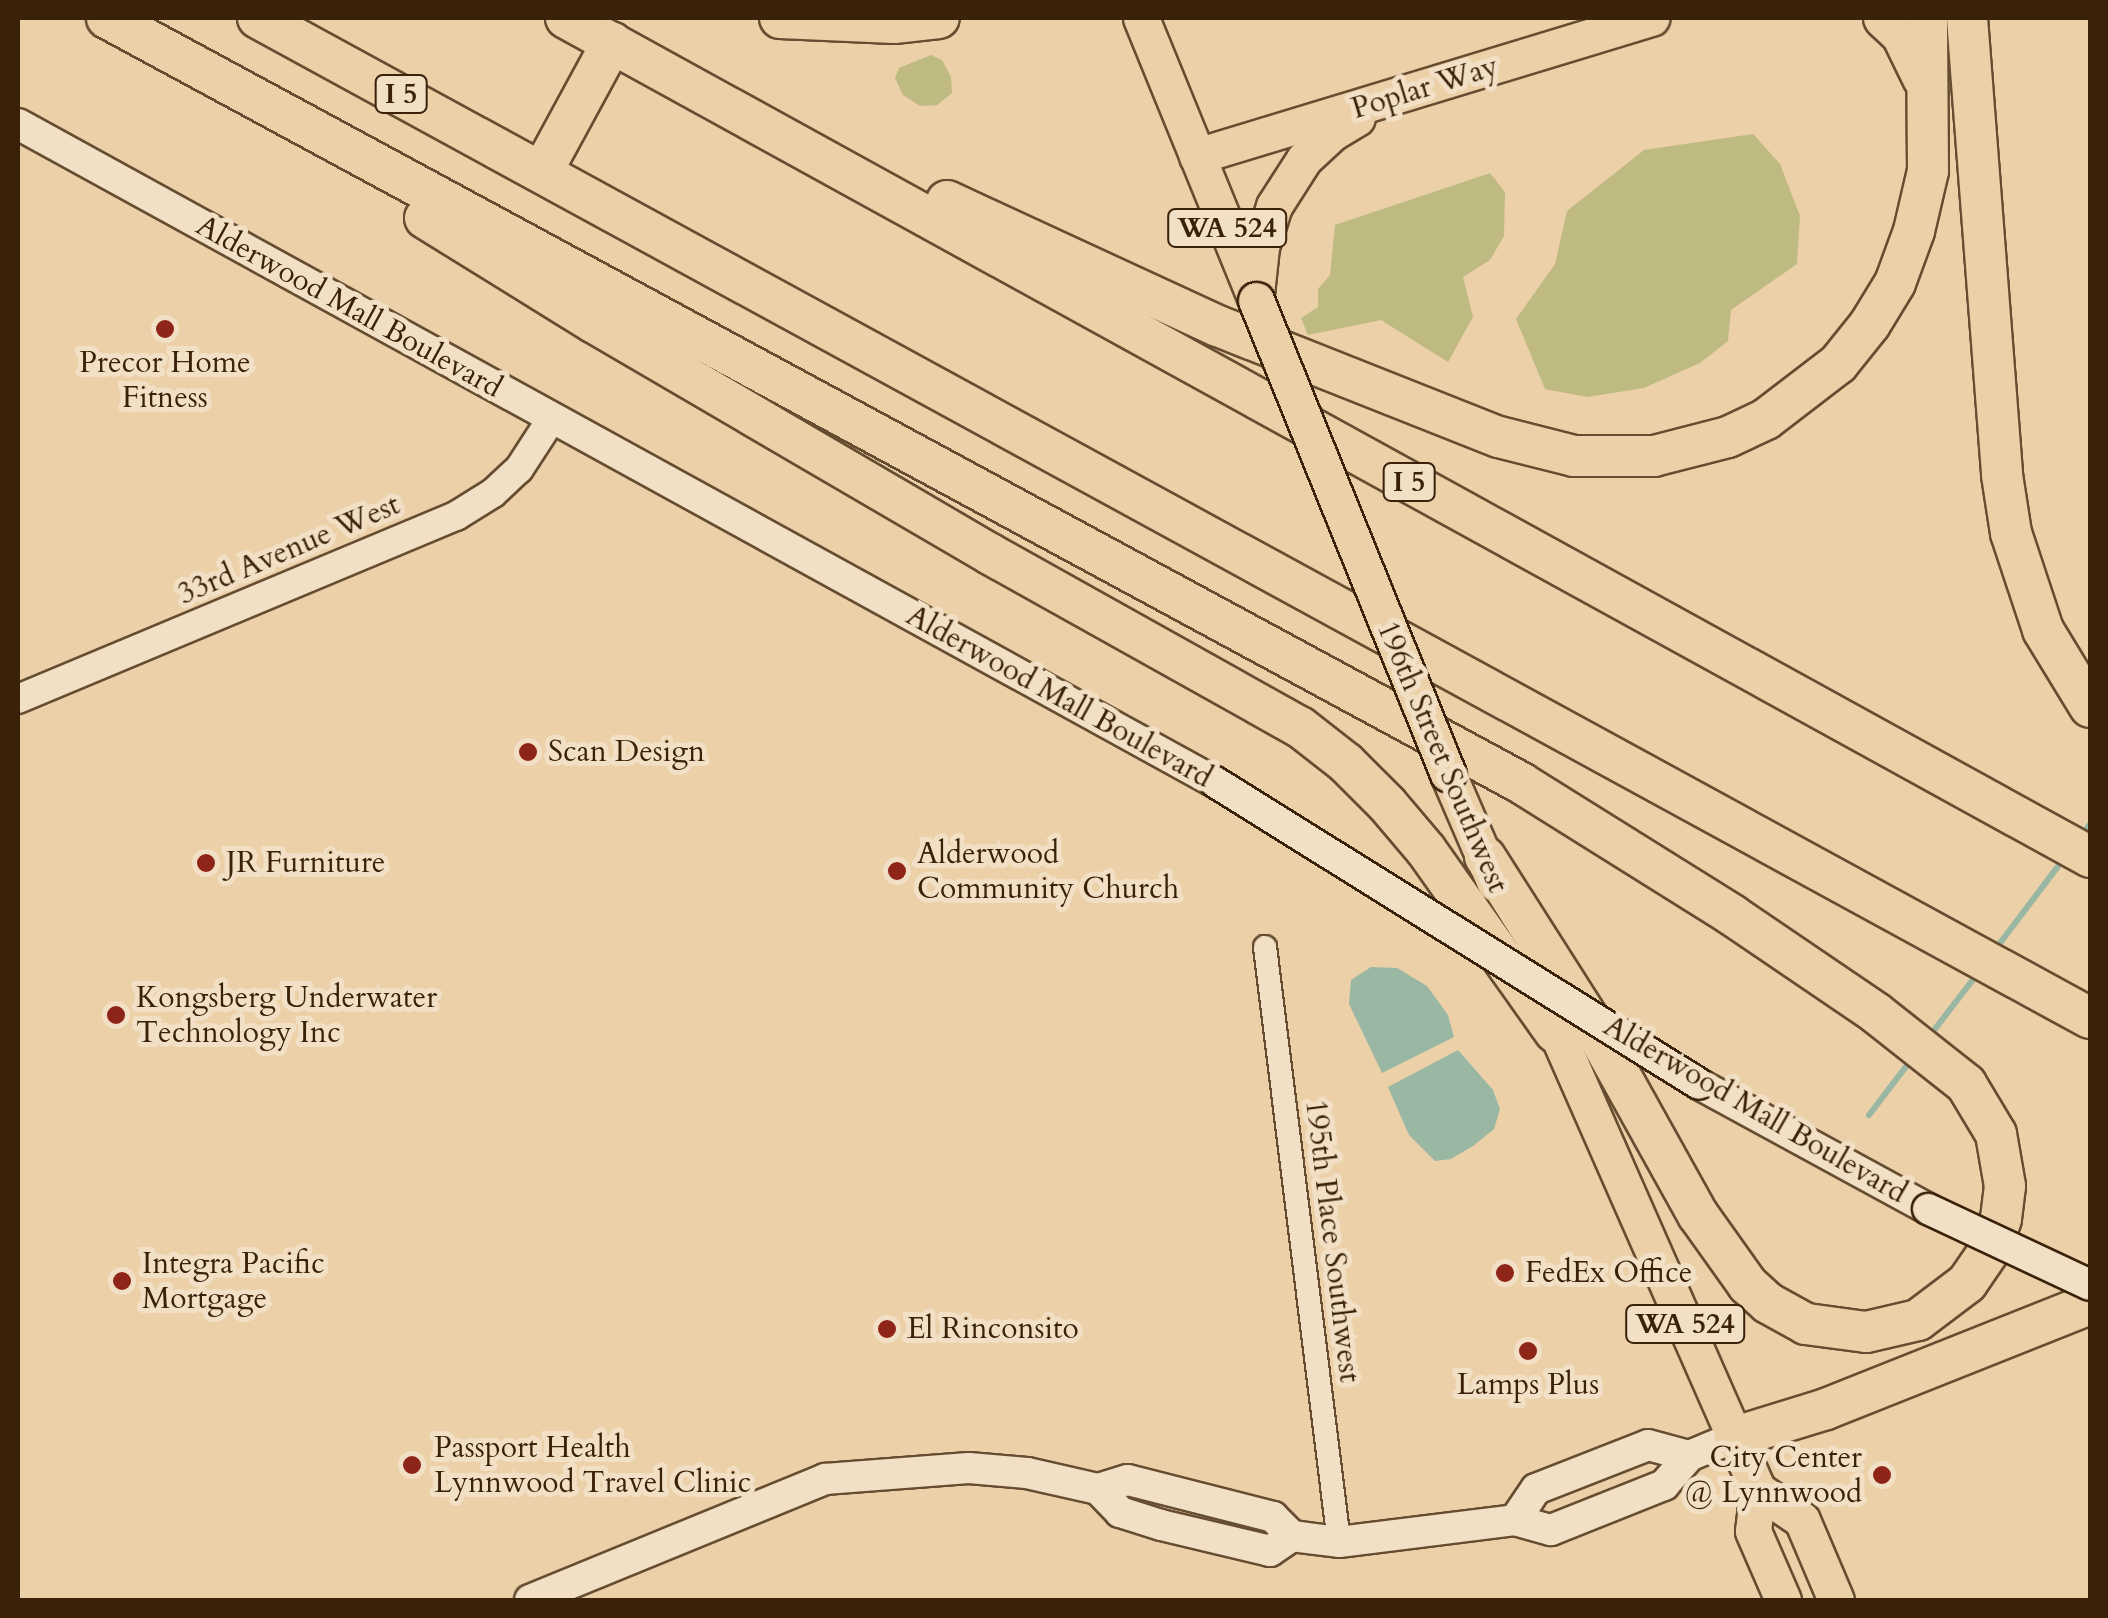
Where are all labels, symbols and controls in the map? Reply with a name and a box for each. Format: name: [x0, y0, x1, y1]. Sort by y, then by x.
street label: Poplar Way: [1347, 49, 1503, 127]
road number: I 5: [374, 71, 428, 117]
road number: WA 524: [1167, 205, 1287, 251]
street label: Alderwood Mall Boulevard: [190, 208, 508, 406]
marker: Precor Home Fitness: [154, 318, 176, 340]
place label: Precor Home Fitness: [79, 345, 251, 416]
road number: I 5: [1382, 459, 1436, 505]
street label: 33rd Avenue West: [173, 487, 405, 613]
street label: Alderwood Mall Boulevard: [900, 598, 1218, 796]
street label: 196th Street Southwest: [1369, 616, 1515, 898]
place label: Scan Design: [548, 734, 705, 770]
marker: Scan Design: [517, 741, 539, 763]
place label: Alderwood Community Church: [917, 836, 1179, 906]
place label: JR Furniture: [226, 845, 385, 881]
marker: JR Furniture: [195, 852, 217, 874]
marker: Alderwood Community Church: [886, 860, 908, 882]
place label: Kongsberg Underwater Technology Inc: [136, 980, 437, 1050]
marker: Kongsberg Underwater Technology Inc: [105, 1004, 127, 1026]
street label: Alderwood Mall Boulevard: [1597, 1008, 1913, 1212]
street label: 195th Place Southwest: [1297, 1098, 1367, 1384]
place label: Integra Pacific Mortgage: [142, 1246, 325, 1316]
place label: FedEx Office: [1525, 1255, 1692, 1291]
marker: FedEx Office: [1494, 1262, 1516, 1284]
marker: Integra Pacific Mortgage: [111, 1270, 133, 1292]
road number: WA 524: [1625, 1301, 1745, 1347]
place label: El Rinconsito: [907, 1311, 1079, 1347]
marker: El Rinconsito: [876, 1318, 898, 1340]
marker: Lamps Plus: [1517, 1340, 1539, 1362]
place label: Lamps Plus: [1457, 1367, 1599, 1403]
place label: Passport Health Lynnwood Travel Clinic: [434, 1430, 751, 1500]
place label: City Center @ Lynnwood: [1684, 1440, 1862, 1510]
marker: Passport Health Lynnwood Travel Clinic: [399, 1452, 425, 1478]
marker: City Center @ Lynnwood: [1871, 1464, 1893, 1486]

